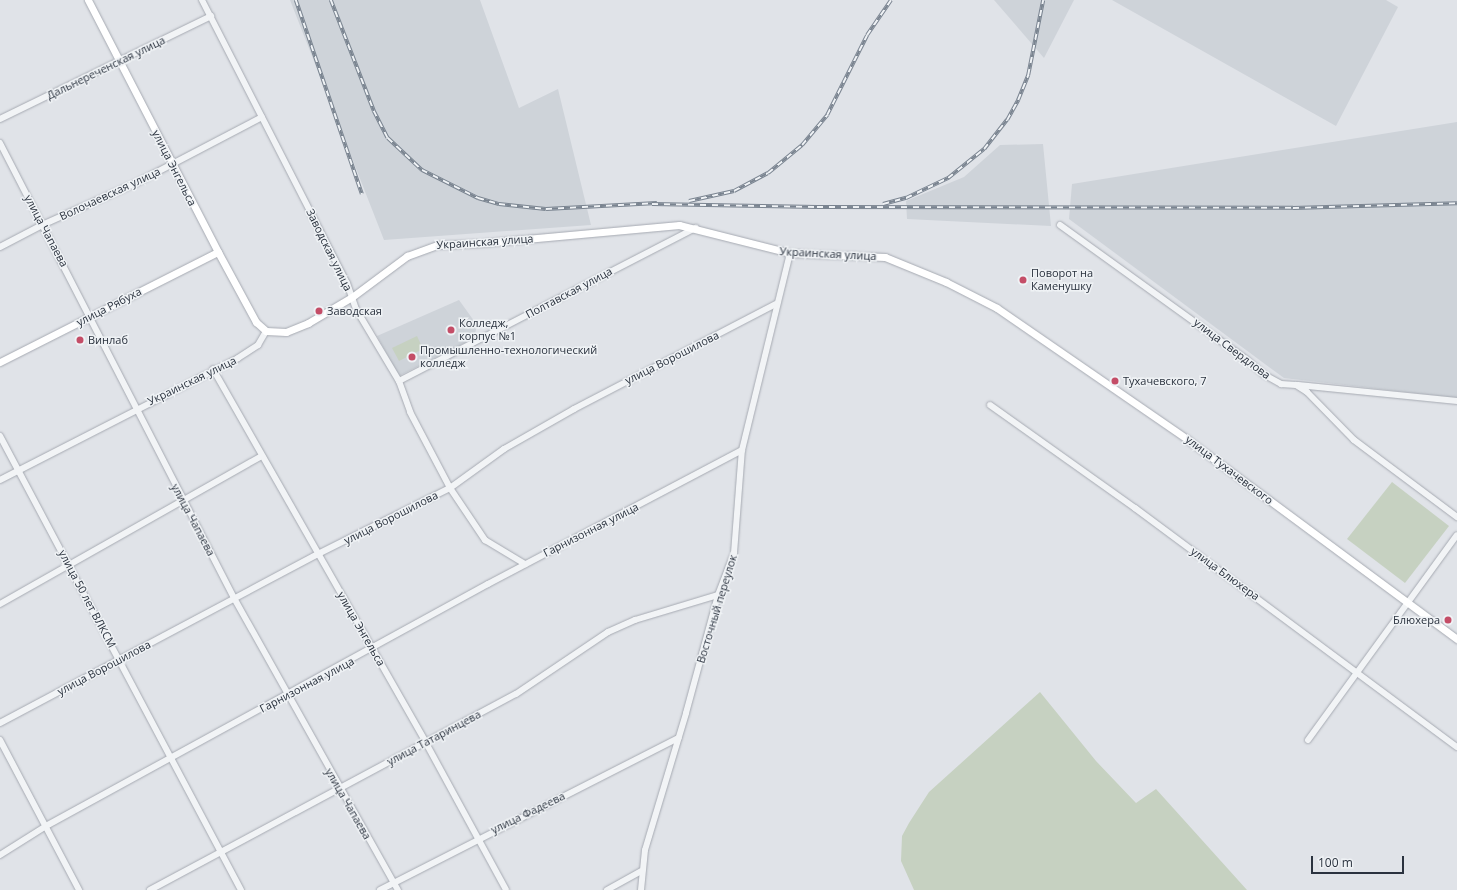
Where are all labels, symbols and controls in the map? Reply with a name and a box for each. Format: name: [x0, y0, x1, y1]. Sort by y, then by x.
street label: Дальнереченская улица: [45, 34, 167, 102]
street label: улица Энгельса: [149, 128, 199, 208]
street label: Волочаевская улица: [57, 165, 163, 223]
street label: улица Чапаева: [21, 193, 71, 269]
street label: Заводская улица: [303, 207, 355, 293]
street label: Украинская улица: [436, 232, 534, 252]
street label: Украинская улица: [779, 245, 877, 263]
street label: Полтавская улица: [523, 265, 615, 321]
place label: Поворот на Каменушку: [1031, 267, 1093, 293]
marker: Поворот на Каменушку: [1018, 275, 1028, 285]
street label: улица Рябуха: [74, 285, 144, 329]
place label: Заводская: [327, 304, 382, 318]
marker: Заводская: [314, 306, 324, 316]
street label: улица Свердлова: [1191, 316, 1273, 382]
place label: Колледж, корпус №1: [459, 317, 516, 343]
marker: Колледж, корпус №1: [446, 325, 456, 335]
street label: улица Ворошилова: [623, 329, 721, 387]
place label: Винлаб: [88, 333, 128, 347]
marker: Винлаб: [75, 335, 85, 345]
place label: Промышленно-технологический колледж: [420, 344, 597, 370]
marker: Промышленно-технологический колледж: [407, 352, 417, 362]
street label: Украинская улица: [145, 354, 239, 408]
place label: Тухачевского, 7: [1123, 374, 1207, 388]
marker: Тухачевского, 7: [1110, 376, 1120, 386]
street label: улица Тухачевского: [1183, 433, 1275, 507]
street label: улица Чапаева: [168, 482, 218, 558]
street label: улица Ворошилова: [342, 489, 440, 547]
street label: Гарнизонная улица: [541, 500, 641, 560]
street label: улица Блюхера: [1188, 545, 1262, 603]
street label: улица 50 лет ВЛКСМ: [56, 548, 118, 650]
street label: Восточный переулок: [694, 553, 740, 665]
street label: улица Энгельса: [334, 589, 388, 669]
place label: Блюхера: [1393, 613, 1440, 627]
marker: Блюхера: [1443, 615, 1453, 625]
street label: улица Ворошилова: [55, 638, 153, 698]
street label: Гарнизонная улица: [257, 654, 357, 716]
street label: улица Татаринцева: [385, 708, 483, 768]
street label: улица Чапаева: [322, 766, 374, 842]
street label: улица Фадеева: [489, 789, 567, 837]
scale bar: [1313, 848, 1406, 874]
text: 100 m: [1318, 854, 1353, 871]

